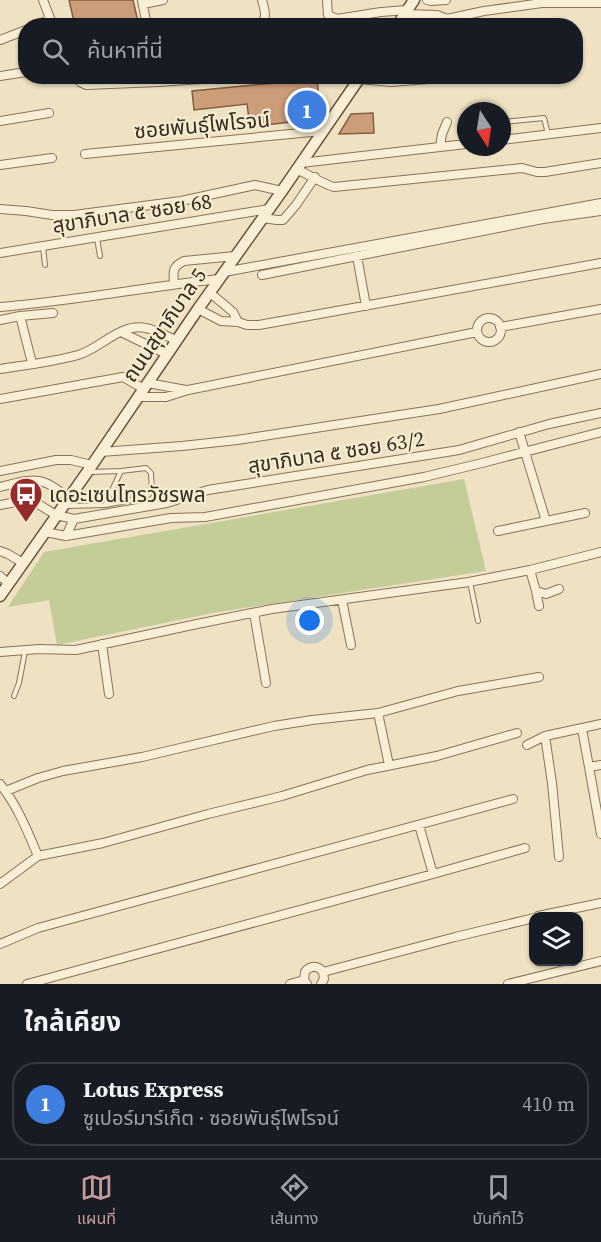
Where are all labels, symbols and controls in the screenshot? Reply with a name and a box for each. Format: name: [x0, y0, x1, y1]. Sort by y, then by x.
search box: [18, 18, 583, 84]
icon: search: [39, 35, 72, 68]
text: ค้นหาที่นี่: [87, 35, 163, 65]
pin: 1: [288, 88, 326, 132]
north arrow: [457, 102, 511, 156]
street label: ซอยพันธ์ุไพโรจน์: [133, 105, 271, 145]
street label: สุขาภิบาล ๕ ซอย 68: [50, 186, 214, 240]
street label: ถนนสุขาภิบาล 5: [115, 262, 213, 388]
street label: สุขาภิบาล ๕ ซอย 63/2: [246, 424, 426, 480]
bus stop icon: เดอะเซนโทรวัชรพล: [8, 476, 44, 523]
place label: เดอะเซนโทรวัชรพล: [49, 480, 206, 509]
your location: [295, 606, 324, 635]
map controls: [529, 912, 583, 966]
button: layers: [529, 912, 583, 966]
text: ใกล้เคียง: [24, 1004, 121, 1040]
text: Lotus Express: [83, 1074, 224, 1104]
text: 1: [40, 1090, 51, 1118]
text: 410 m: [522, 1090, 575, 1118]
text: ซูเปอร์มาร์เก็ต · ซอยพันธ์ุไพโรจน์: [83, 1104, 339, 1132]
tab: แผนที่: [77, 1171, 116, 1231]
tab: เส้นทาง: [270, 1171, 318, 1231]
tab: บันทึกไว้: [473, 1171, 524, 1231]

